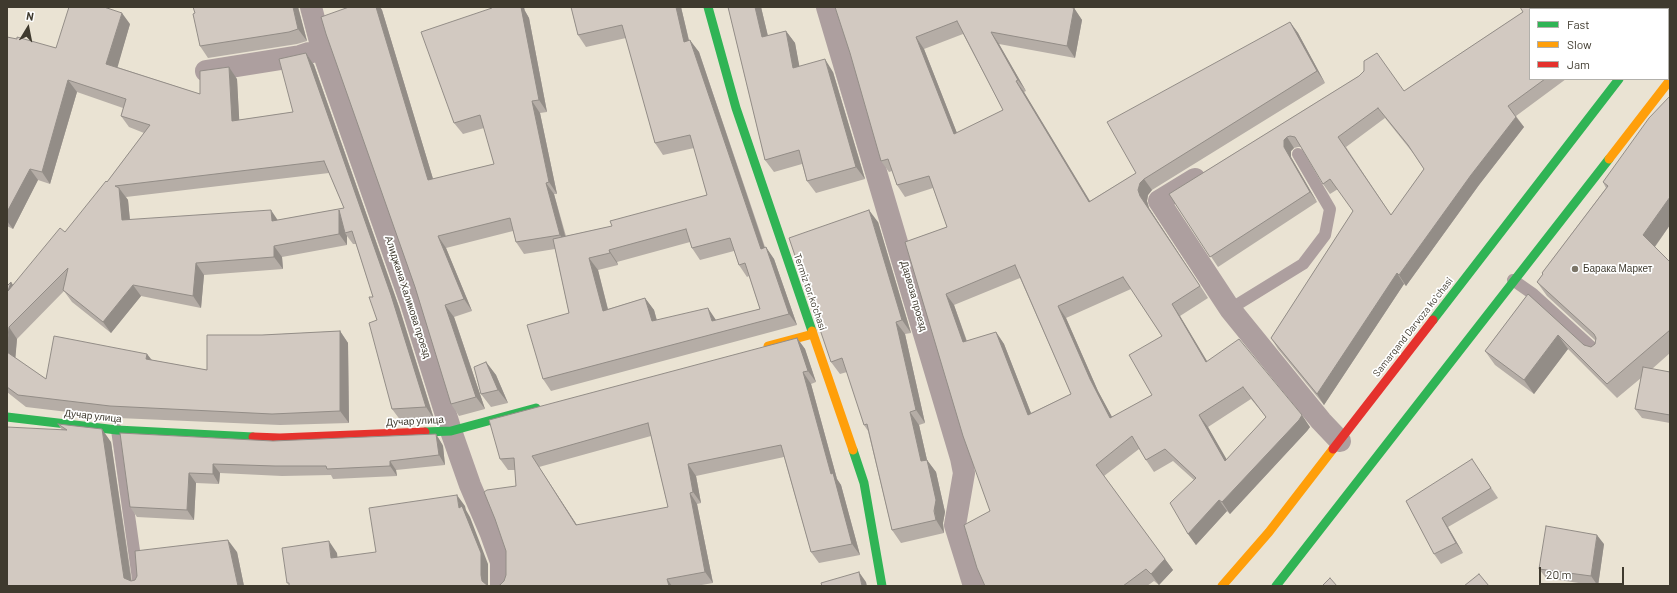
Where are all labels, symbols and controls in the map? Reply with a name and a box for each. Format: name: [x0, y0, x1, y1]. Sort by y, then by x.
north arrow: [8, 8, 48, 48]
legend: [1529, 8, 1669, 80]
text: N: [25, 9, 35, 23]
text: Fast: [1567, 17, 1590, 31]
text: Slow: [1567, 37, 1592, 51]
text: Jam: [1567, 57, 1590, 71]
street label: Алиджана Халикова проезд: [383, 234, 433, 360]
street label: Termiz tor koʻchasi: [791, 252, 829, 332]
street label: Дарвоза проезд: [898, 259, 930, 333]
place label: Барака Маркет: [1583, 263, 1652, 275]
marker: Барака Маркет: [1570, 264, 1580, 274]
street label: Samarqand Darvoza koʻchasi: [1370, 275, 1456, 379]
street label: Дучар улица: [64, 407, 122, 425]
street label: Дучар улица: [386, 413, 444, 429]
scale bar: [1541, 559, 1626, 585]
text: 20 m: [1546, 567, 1572, 581]

